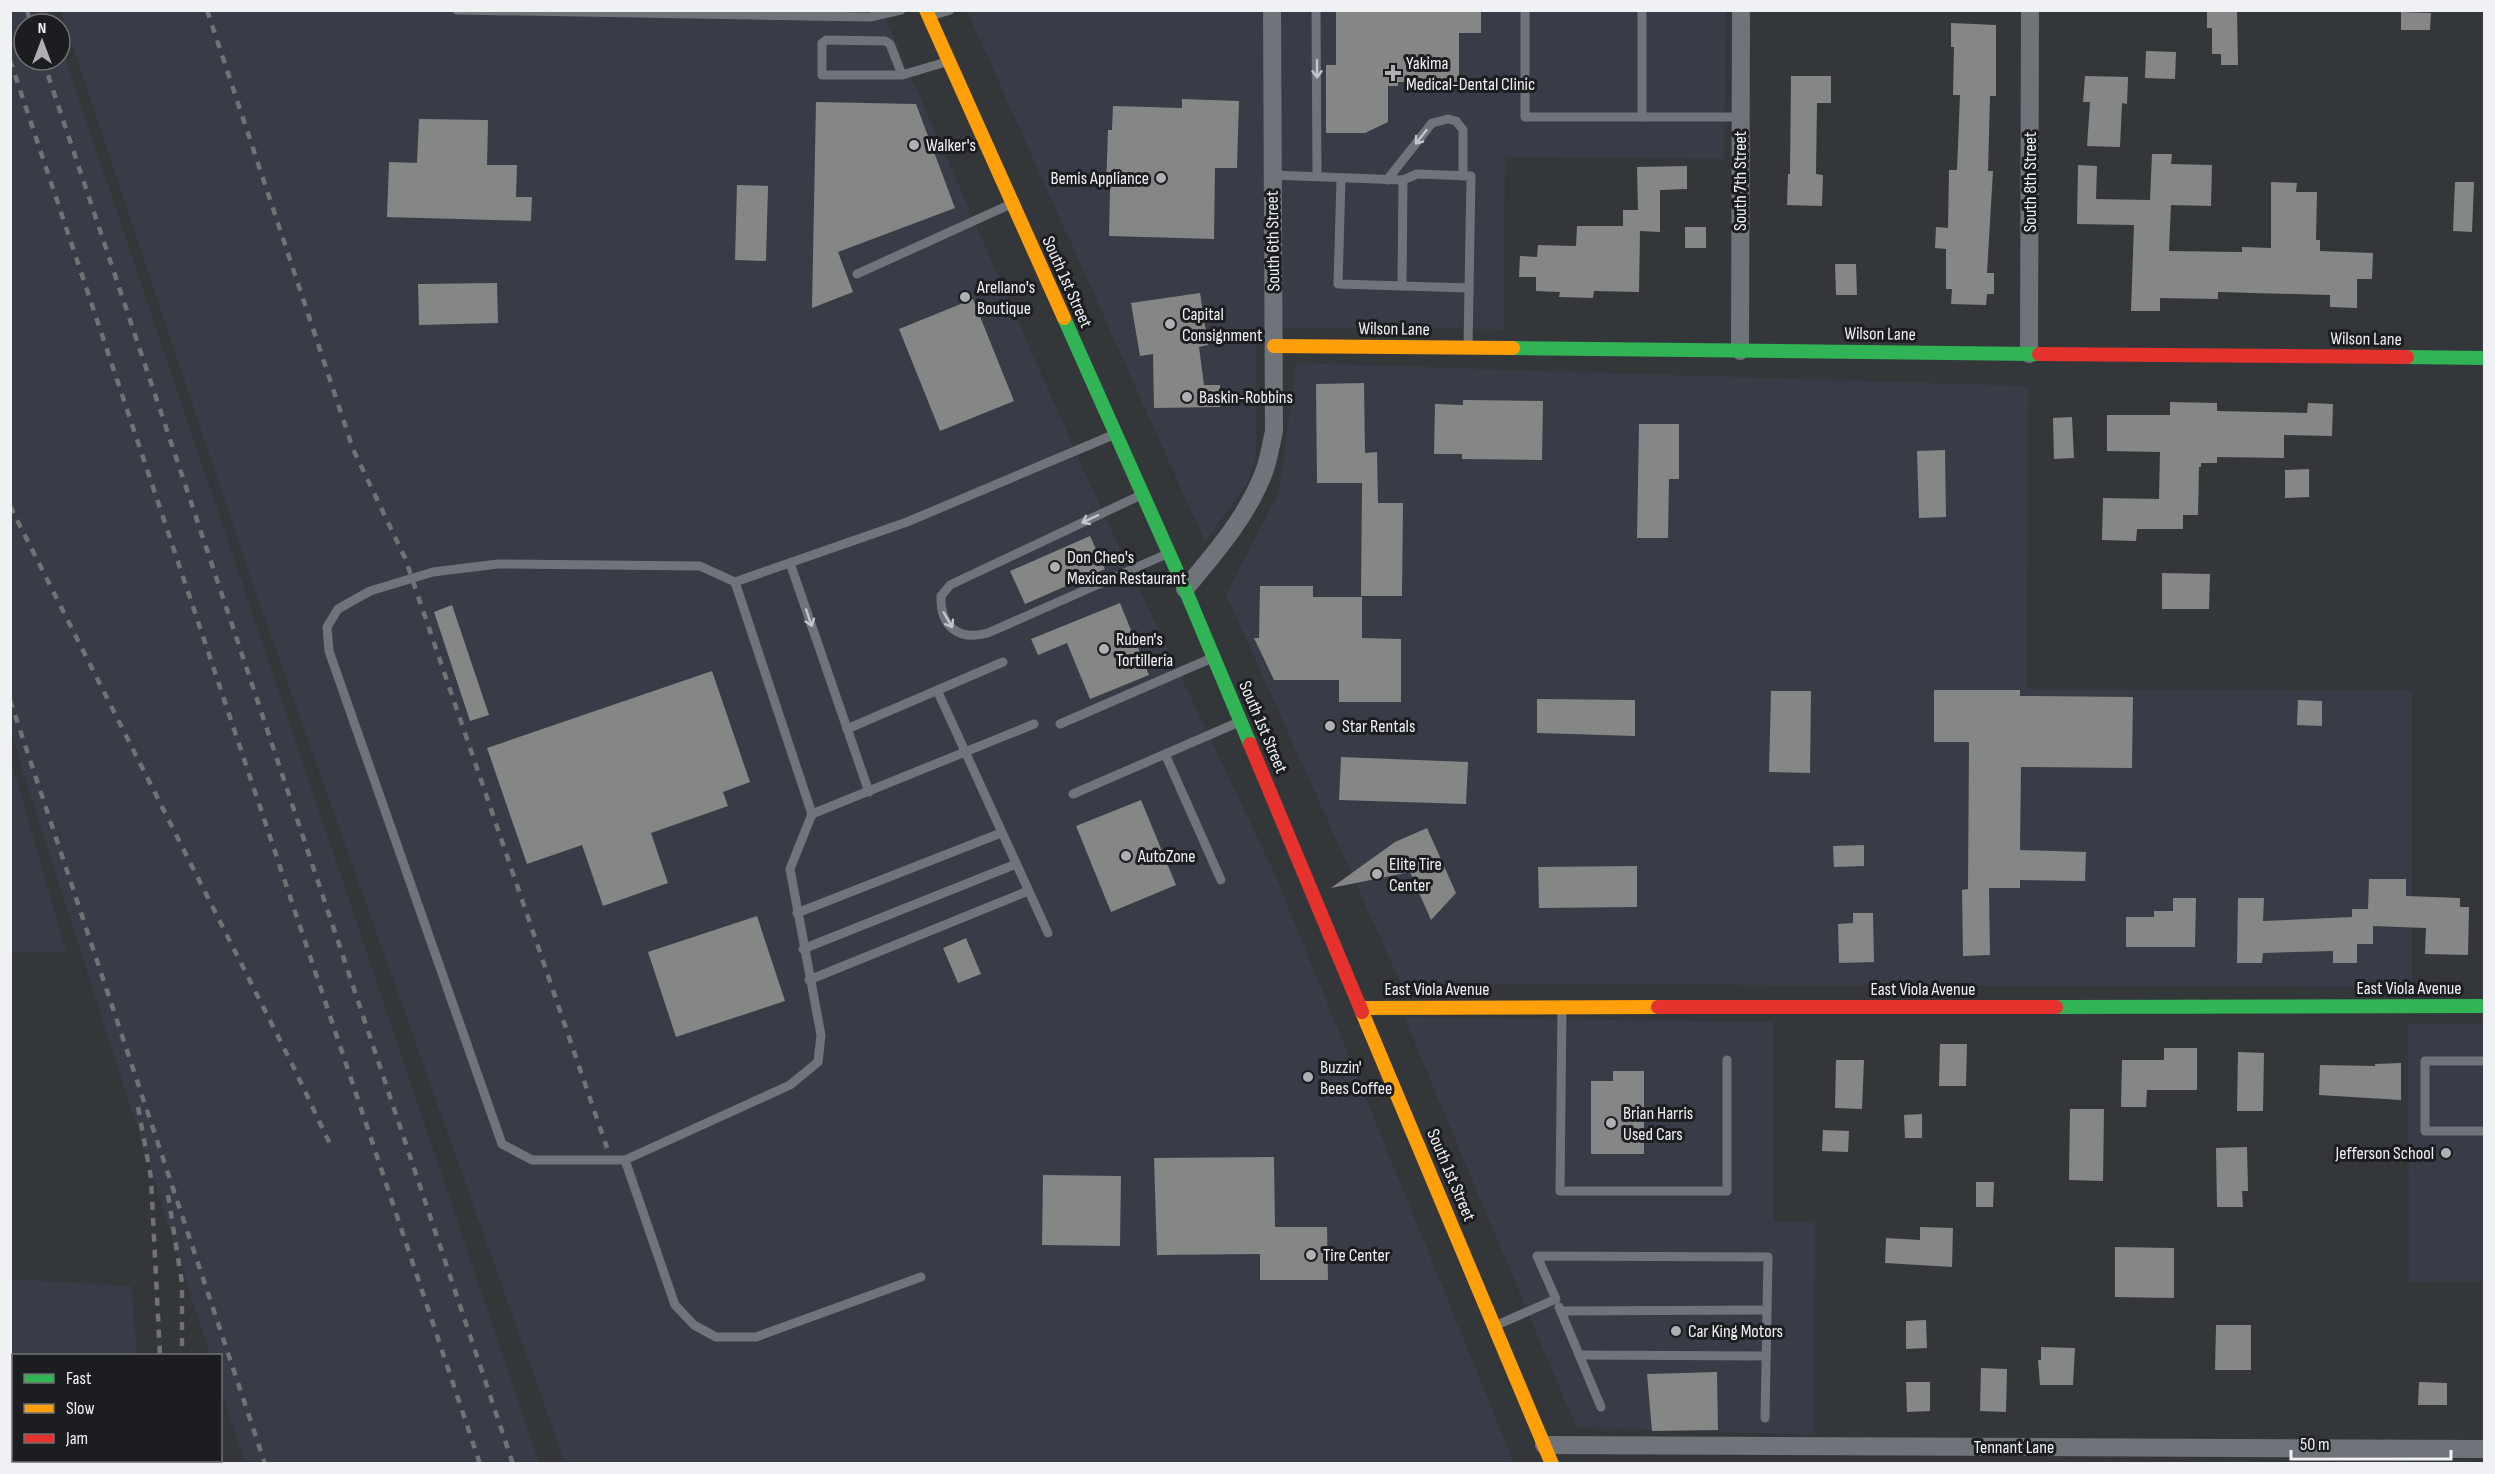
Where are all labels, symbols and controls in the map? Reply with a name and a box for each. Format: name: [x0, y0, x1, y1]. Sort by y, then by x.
north arrow: [12, 12, 72, 72]
text: N: [38, 19, 46, 38]
place label: Yakima Medical-Dental Clinic: [1406, 53, 1535, 95]
one-way arrow: [1311, 58, 1323, 78]
marker: Yakima Medical-Dental Clinic: [1384, 64, 1402, 82]
one-way arrow: [1414, 129, 1427, 145]
street label: South 7th Street: [1730, 130, 1751, 231]
street label: South 8th Street: [2020, 131, 2041, 232]
place label: Walker's: [926, 135, 976, 156]
marker: Walker's: [907, 138, 921, 152]
place label: Bemis Appliance: [1051, 168, 1149, 189]
marker: Bemis Appliance: [1154, 171, 1168, 185]
street label: South 6th Street: [1262, 190, 1284, 292]
street label: South 1st Street: [1038, 233, 1097, 331]
place label: Arellano's Boutique: [976, 277, 1035, 319]
marker: Arellano's Boutique: [958, 290, 972, 304]
place label: Capital Consignment: [1182, 304, 1263, 346]
marker: Capital Consignment: [1163, 317, 1177, 331]
street label: Wilson Lane: [1358, 318, 1430, 340]
street label: Wilson Lane: [1844, 323, 1916, 345]
street label: Wilson Lane: [2330, 328, 2402, 350]
place label: Baskin-Robbins: [1199, 387, 1293, 408]
marker: Baskin-Robbins: [1180, 390, 1194, 404]
one-way arrow: [1081, 514, 1099, 526]
place label: Don Cheo's Mexican Restaurant: [1067, 547, 1187, 589]
marker: Don Cheo's Mexican Restaurant: [1048, 560, 1062, 574]
one-way arrow: [805, 608, 816, 627]
one-way arrow: [942, 611, 954, 628]
place label: Ruben's Tortillería: [1116, 629, 1173, 671]
marker: Ruben's Tortillería: [1097, 642, 1111, 656]
street label: South 1st Street: [1234, 678, 1292, 777]
place label: Star Rentals: [1342, 716, 1415, 737]
marker: Star Rentals: [1323, 719, 1337, 733]
place label: AutoZone: [1137, 846, 1196, 867]
marker: AutoZone: [1119, 849, 1133, 863]
place label: Elite Tire Center: [1389, 854, 1442, 896]
marker: Elite Tire Center: [1370, 867, 1384, 881]
street label: East Viola Avenue: [2357, 978, 2461, 999]
street label: East Viola Avenue: [1385, 979, 1489, 1000]
street label: East Viola Avenue: [1871, 979, 1975, 1000]
place label: Buzzin' Bees Coffee: [1320, 1057, 1392, 1099]
marker: Buzzin' Bees Coffee: [1301, 1070, 1315, 1084]
place label: Brian Harris Used Cars: [1623, 1103, 1693, 1145]
marker: Brian Harris Used Cars: [1604, 1116, 1618, 1130]
street label: South 1st Street: [1422, 1126, 1480, 1225]
place label: Jefferson School: [2335, 1143, 2434, 1164]
marker: Jefferson School: [2439, 1146, 2453, 1160]
place label: Tire Center: [1323, 1245, 1390, 1266]
marker: Tire Center: [1304, 1248, 1318, 1262]
place label: Car King Motors: [1688, 1321, 1783, 1342]
marker: Car King Motors: [1669, 1324, 1683, 1338]
legend: [12, 1354, 222, 1462]
text: Fast: [66, 1368, 92, 1389]
text: Slow: [66, 1398, 95, 1419]
scale bar: [2291, 1423, 2452, 1461]
text: Jam: [65, 1428, 88, 1449]
text: 50 m: [2300, 1434, 2330, 1455]
street label: Tennant Lane: [1974, 1437, 2054, 1458]

